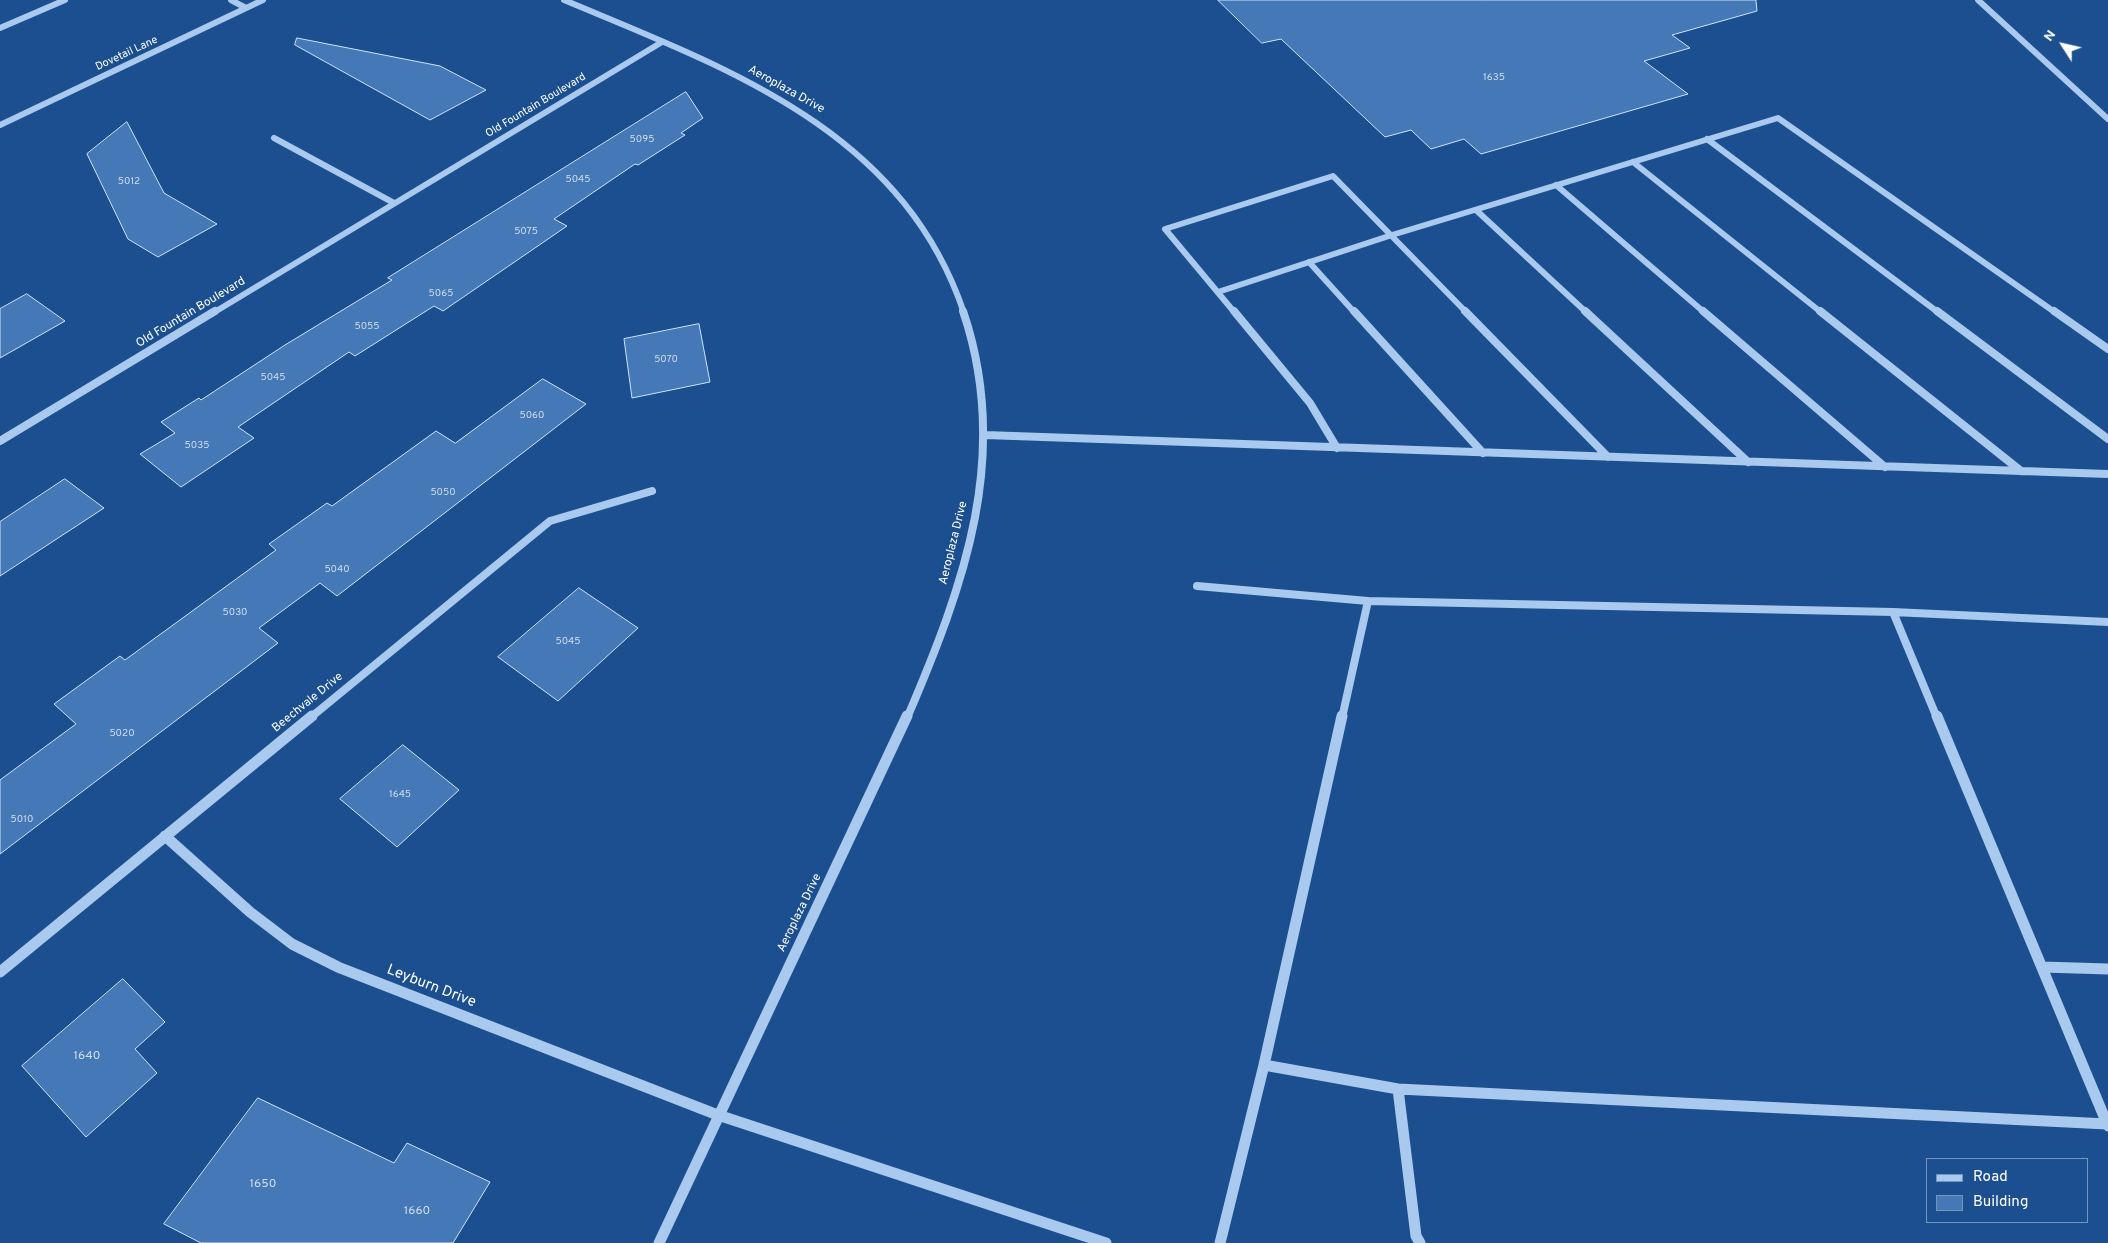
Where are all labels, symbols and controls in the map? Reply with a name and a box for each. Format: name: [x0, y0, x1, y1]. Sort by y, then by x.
north arrow: [2038, 20, 2088, 70]
text: N: [2040, 27, 2060, 45]
street label: Dovetail Lane: [94, 34, 160, 74]
street label: Aeroplaza Drive: [745, 63, 827, 117]
street label: Old Fountain Boulevard: [483, 71, 589, 141]
house number: 1635: [1483, 72, 1505, 84]
house number: 5095: [630, 134, 654, 146]
house number: 5045: [565, 174, 591, 186]
house number: 5012: [118, 176, 140, 188]
house number: 5075: [514, 226, 538, 238]
street label: Old Fountain Boulevard: [134, 275, 248, 351]
house number: 5065: [429, 288, 453, 300]
house number: 5055: [354, 321, 380, 333]
house number: 5070: [654, 354, 678, 366]
house number: 5045: [260, 372, 286, 384]
house number: 5060: [520, 410, 544, 422]
house number: 5035: [185, 440, 209, 452]
house number: 5050: [430, 487, 456, 499]
street label: Aeroplaza Drive: [937, 500, 971, 586]
house number: 5040: [324, 564, 350, 576]
house number: 5030: [223, 607, 247, 619]
house number: 5045: [555, 636, 581, 648]
street label: Beechvale Drive: [270, 670, 346, 736]
house number: 5020: [109, 728, 135, 740]
house number: 1645: [389, 789, 411, 801]
house number: 5010: [11, 814, 33, 826]
street label: Aeroplaza Drive: [775, 871, 825, 955]
street label: Leyburn Drive: [384, 962, 478, 1012]
house number: 1640: [74, 1050, 100, 1064]
legend: [1926, 1158, 2088, 1223]
text: Road: [1973, 1168, 2008, 1187]
house number: 1650: [250, 1178, 276, 1192]
text: Building: [1973, 1193, 2028, 1212]
house number: 1660: [404, 1205, 430, 1219]

